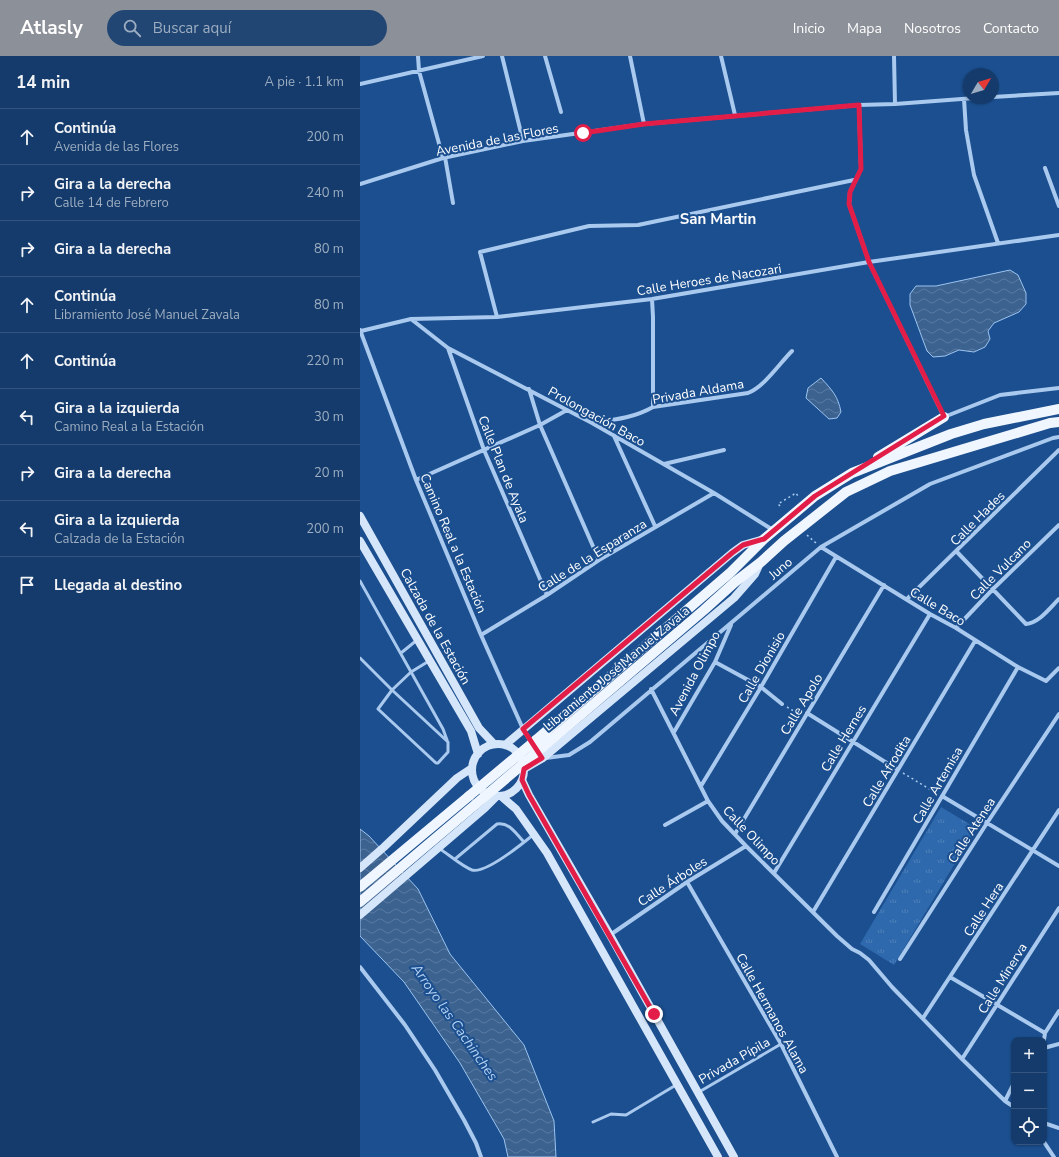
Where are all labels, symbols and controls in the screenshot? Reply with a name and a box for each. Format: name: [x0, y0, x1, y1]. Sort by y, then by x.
search box: [107, 10, 387, 46]
text: Atlasly: [20, 15, 83, 41]
icon: search: [121, 17, 143, 39]
text: Buscar aquí: [153, 18, 231, 38]
text: Inicio: [793, 19, 825, 38]
text: Mapa: [847, 19, 882, 38]
text: Nosotros: [904, 19, 961, 38]
text: Contacto: [983, 19, 1039, 38]
north arrow: [963, 68, 999, 104]
text: 14 min: [16, 71, 70, 94]
text: A pie · 1.1 km: [264, 73, 344, 91]
text: Continúa: [54, 118, 116, 138]
street label: Avenida de las Flores: [434, 119, 560, 161]
route start: [574, 124, 592, 142]
icon: ahead: [16, 126, 38, 148]
text: 200 m: [306, 128, 344, 146]
text: Avenida de las Flores: [54, 138, 179, 156]
text: Gira a la derecha: [54, 174, 171, 194]
icon: right: [16, 182, 38, 204]
text: 240 m: [306, 184, 344, 202]
text: Calle 14 de Febrero: [54, 194, 169, 212]
district label: San Martin: [680, 209, 756, 229]
icon: right: [16, 238, 38, 260]
text: Gira a la derecha: [54, 239, 171, 259]
text: 80 m: [314, 240, 344, 258]
street label: Calle Heroes de Nacozari: [635, 260, 783, 300]
text: Continúa: [54, 286, 116, 306]
icon: ahead: [16, 294, 38, 316]
text: 80 m: [314, 296, 344, 314]
text: Libramiento José Manuel Zavala: [54, 306, 240, 324]
icon: ahead: [16, 350, 38, 372]
text: Continúa: [54, 351, 116, 371]
text: 220 m: [306, 352, 344, 370]
street label: Privada Aldama: [651, 375, 745, 409]
street label: Prolongación Baco: [545, 383, 648, 451]
text: Gira a la izquierda: [54, 398, 180, 418]
icon: left: [16, 406, 38, 428]
text: 30 m: [314, 408, 344, 426]
street label: Calle Plan de Ayala: [473, 413, 533, 526]
text: Camino Real a la Estación: [54, 418, 204, 436]
icon: right: [16, 462, 38, 484]
text: Gira a la derecha: [54, 463, 171, 483]
text: 20 m: [314, 464, 344, 482]
street label: Camino Real a la Estación: [415, 471, 491, 616]
street label: Calle Hades: [946, 487, 1009, 550]
text: Gira a la izquierda: [54, 510, 180, 530]
street label: Calle de la Esparanza: [535, 515, 650, 597]
icon: left: [16, 518, 38, 540]
text: 200 m: [306, 520, 344, 538]
text: Calzada de la Estación: [54, 530, 185, 548]
street label: Calle Vulcano: [966, 535, 1035, 604]
street label: Juno: [764, 553, 796, 585]
street label: Calzada de la Estación: [396, 565, 475, 688]
icon: arrive: [16, 574, 38, 596]
text: Llegada al destino: [54, 575, 182, 595]
street label: Calle Baco: [906, 583, 969, 631]
street label: Libramiento José Manuel Zavala: [540, 602, 694, 735]
street label: Avenida Olimpo: [665, 628, 725, 719]
street label: Calle Dionisio: [734, 628, 790, 707]
street label: Calle Apolo: [776, 670, 827, 739]
street label: Calle Hernes: [817, 702, 871, 775]
street label: Calle Afrodita: [858, 732, 915, 811]
street label: Calle Artemisa: [908, 744, 967, 827]
street label: Calle Atenea: [944, 794, 1000, 867]
street label: Calle Olimpo: [718, 802, 784, 869]
street label: Calle Árboles: [634, 852, 711, 911]
street label: Calle Hera: [960, 879, 1008, 940]
street label: Calle Minerva: [974, 940, 1032, 1017]
street label: Calle Hermanos Alama: [731, 950, 813, 1077]
water label: Arroyo las Cachinches: [406, 959, 502, 1085]
route end: [645, 1005, 663, 1023]
street label: Privada Pípila: [696, 1033, 773, 1089]
map controls: [1011, 1037, 1047, 1145]
button: +: [1011, 1037, 1047, 1073]
button: −: [1011, 1073, 1047, 1109]
button: locate: [1011, 1109, 1047, 1145]

